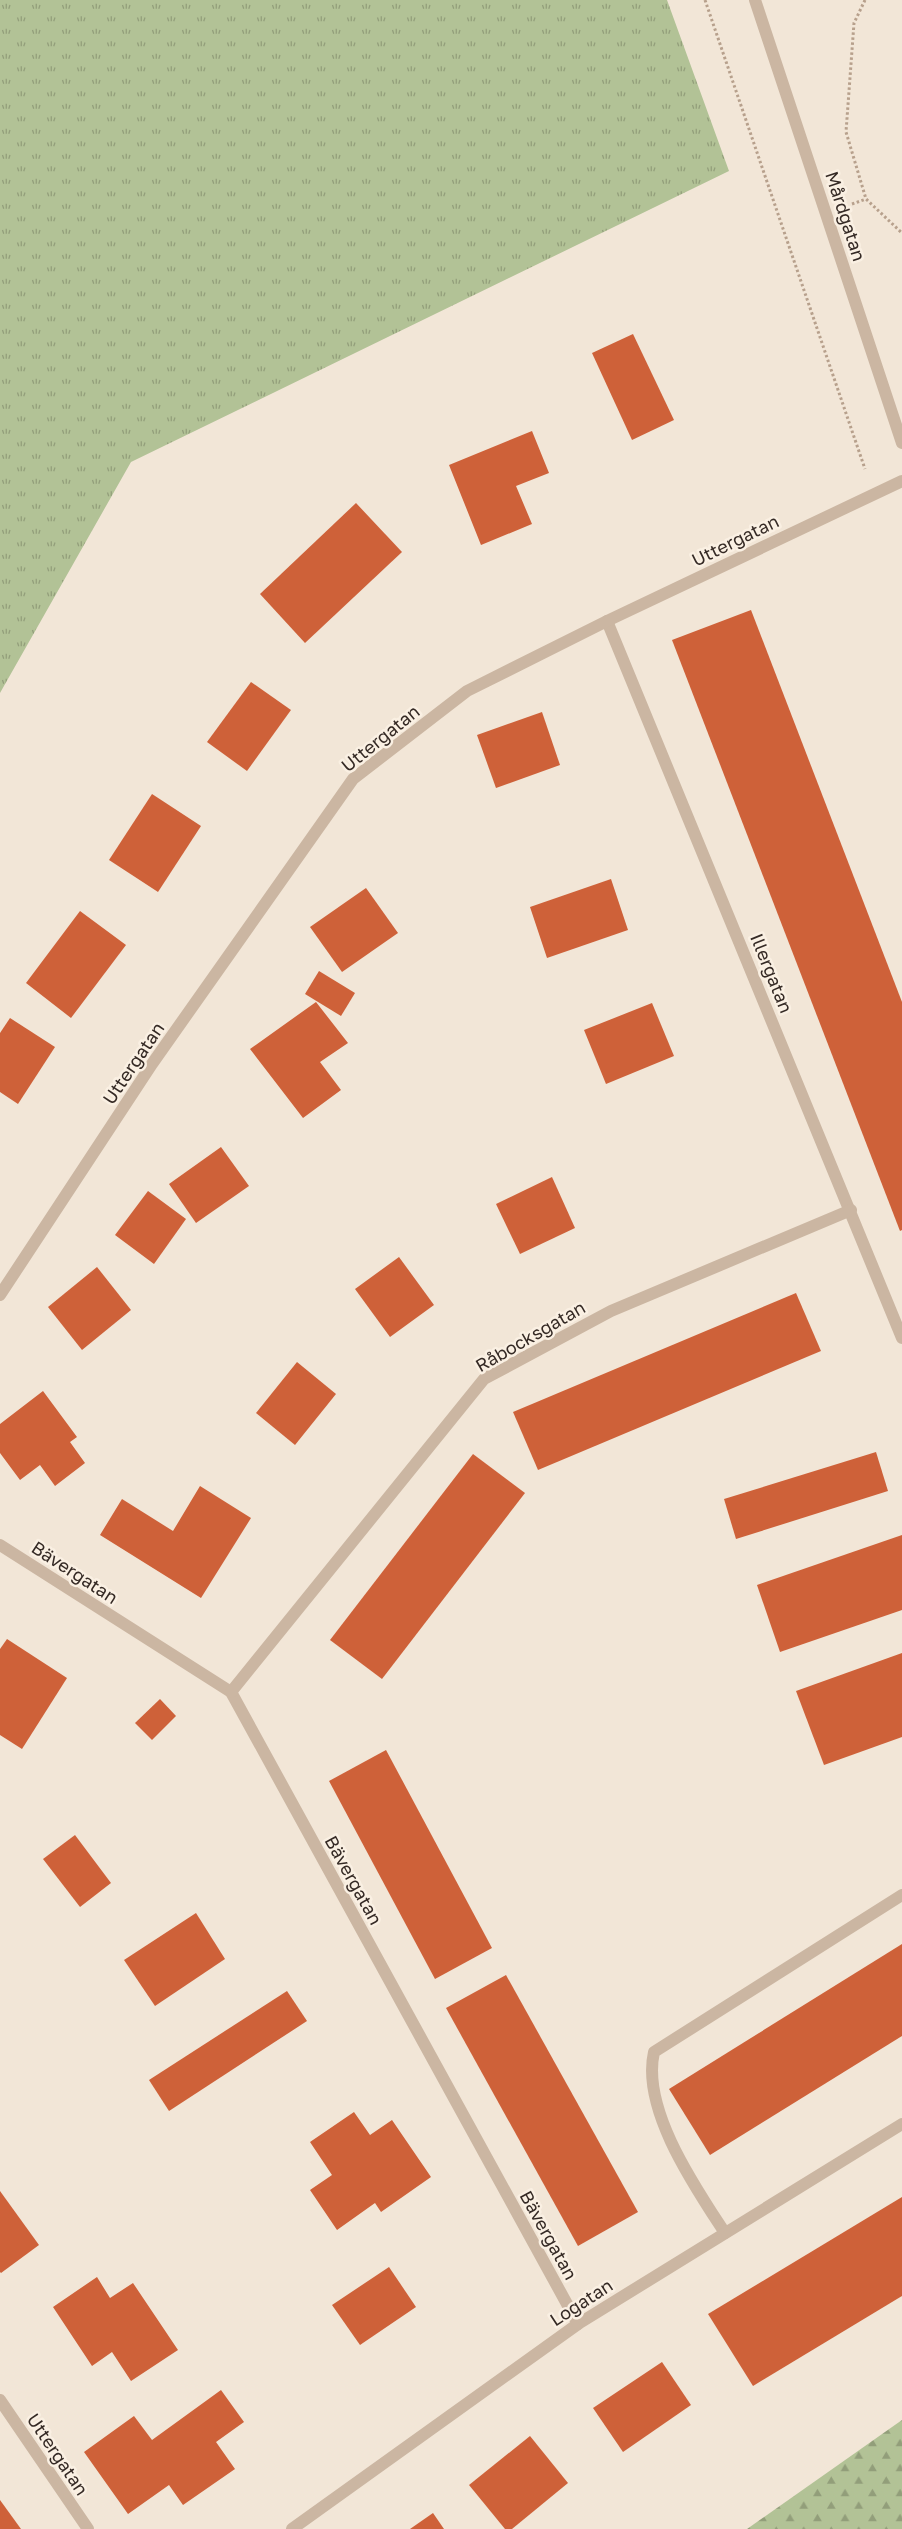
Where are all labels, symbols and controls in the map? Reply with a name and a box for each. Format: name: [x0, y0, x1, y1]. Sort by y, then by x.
street label: Mårdgatan: [821, 168, 871, 264]
street label: Uttergatan: [688, 509, 782, 571]
street label: Uttergatan: [336, 700, 424, 776]
street label: Illergatan: [746, 930, 798, 1016]
street label: Uttergatan: [98, 1018, 168, 1108]
street label: Råbocksgatan: [471, 1296, 589, 1376]
street label: Bävergatan: [28, 1536, 122, 1608]
street label: Bävergatan: [321, 1832, 387, 1928]
street label: Bävergatan: [516, 2187, 582, 2283]
street label: Logatan: [545, 2274, 617, 2330]
street label: Uttergatan: [23, 2409, 93, 2499]

